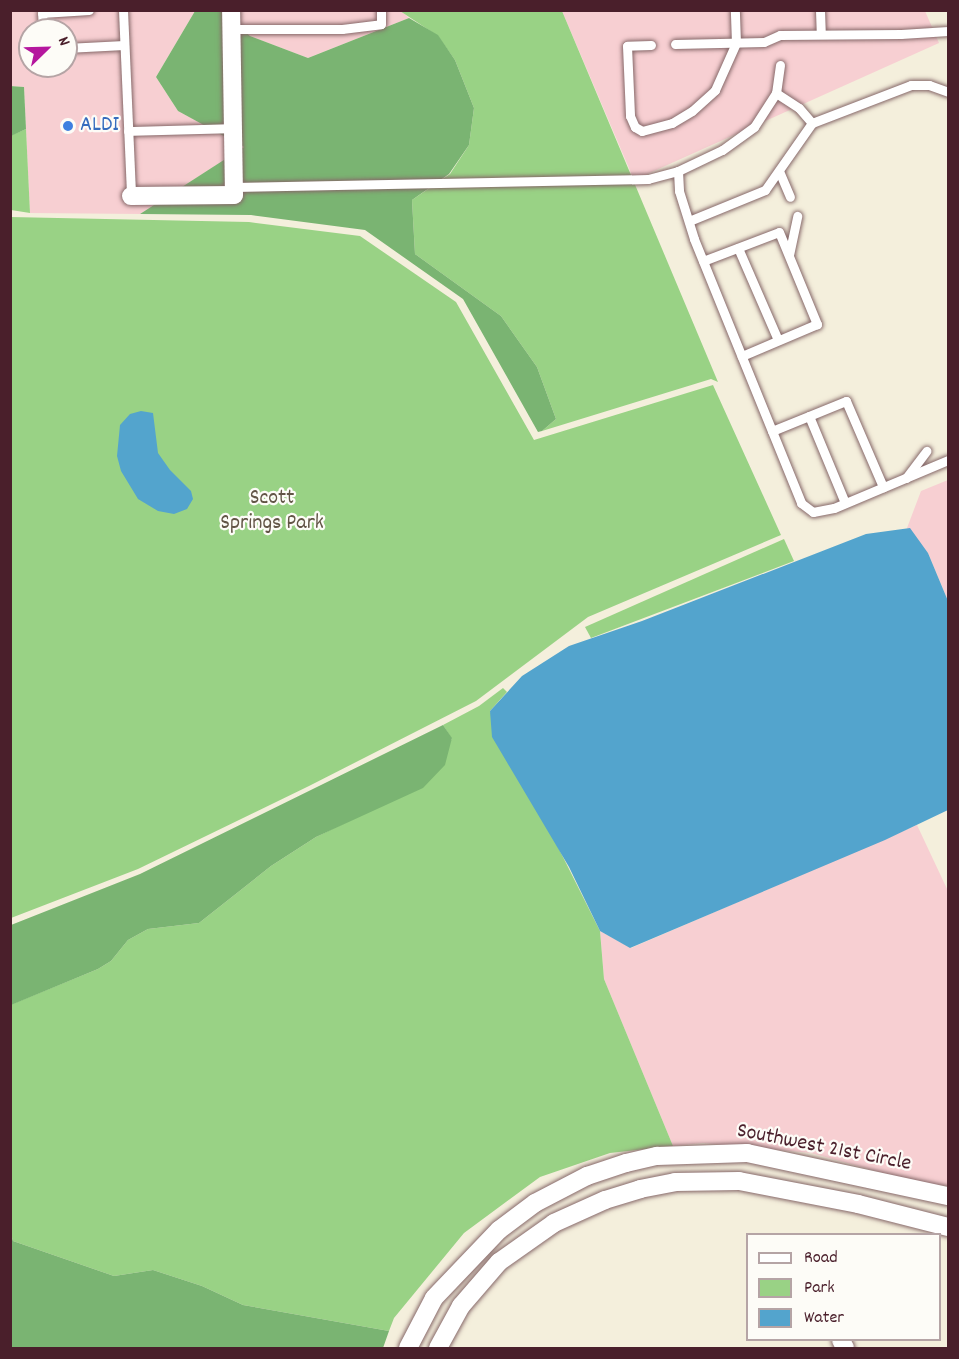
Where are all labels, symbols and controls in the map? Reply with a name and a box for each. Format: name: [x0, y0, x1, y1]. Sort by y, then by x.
north arrow: [18, 18, 78, 78]
text: N: [51, 33, 75, 50]
place label: ALDI: [80, 113, 119, 139]
marker: ALDI: [61, 119, 75, 133]
park label: Scott Springs Park: [220, 485, 324, 536]
street label: Southwest 21st Circle: [735, 1118, 913, 1178]
legend: [746, 1233, 941, 1341]
text: Road: [804, 1246, 838, 1271]
text: Park: [804, 1276, 835, 1301]
text: Water: [804, 1306, 844, 1331]

